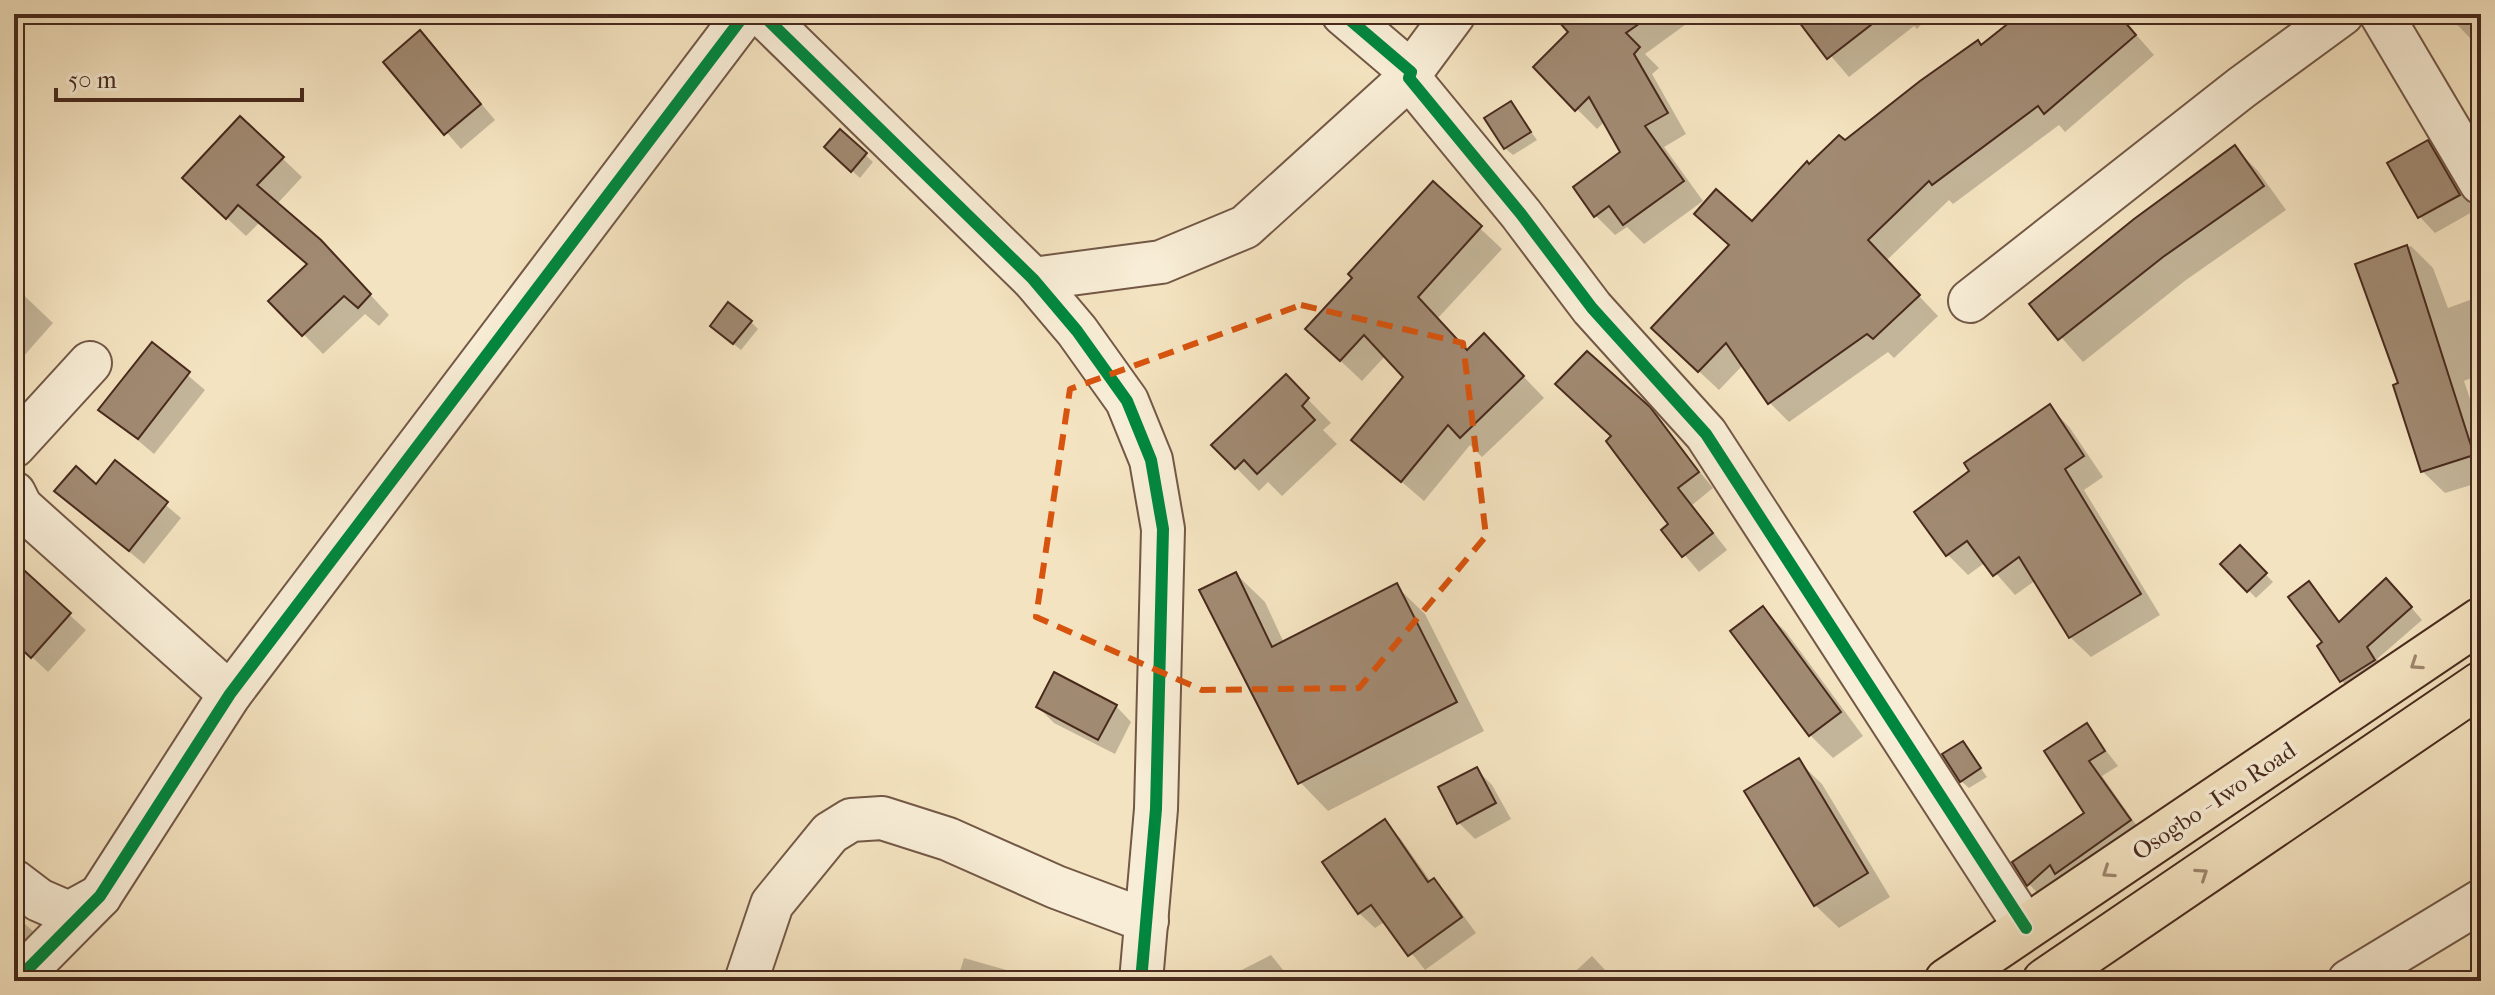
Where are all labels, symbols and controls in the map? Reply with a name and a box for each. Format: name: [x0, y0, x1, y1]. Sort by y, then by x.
scale bar: [56, 52, 302, 102]
text: 50 m: [68, 66, 117, 94]
one-way arrow: [2411, 654, 2425, 669]
street label: Osogbo - Iwo Road: [2127, 735, 2302, 866]
one-way arrow: [2103, 862, 2117, 877]
one-way arrow: [2193, 869, 2207, 884]

